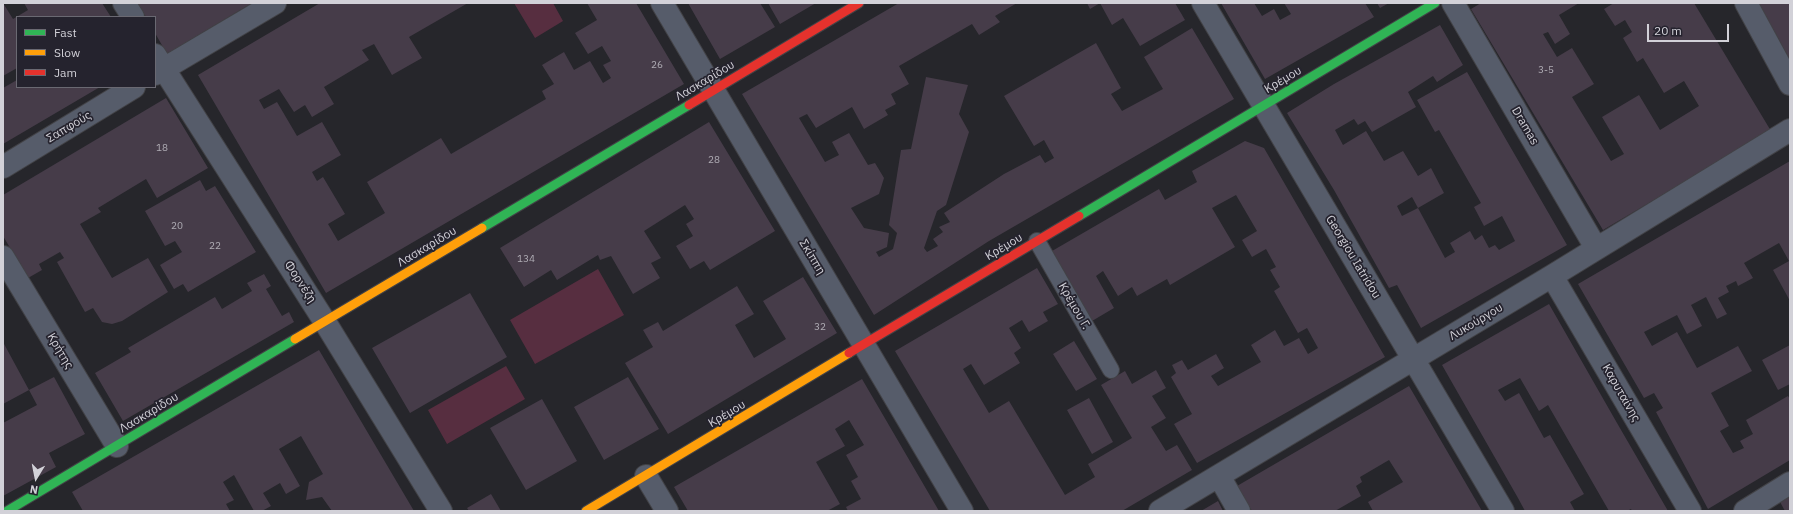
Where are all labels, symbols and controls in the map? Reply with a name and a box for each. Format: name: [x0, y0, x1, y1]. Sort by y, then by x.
legend: [16, 16, 156, 88]
scale bar: [1649, 16, 1731, 42]
text: 20 m: [1654, 23, 1682, 38]
text: Fast: [54, 25, 77, 40]
text: Slow: [54, 45, 80, 60]
street label: Λασκαρίδου: [673, 58, 737, 104]
house number: 26: [651, 59, 663, 71]
street label: Κρέμου: [1262, 63, 1304, 97]
house number: 3-5: [1538, 64, 1554, 76]
text: Jam: [54, 65, 77, 80]
street label: Dramas: [1508, 104, 1542, 148]
street label: Σαπφούς: [44, 108, 94, 146]
house number: 18: [156, 142, 168, 154]
house number: 28: [708, 154, 720, 166]
street label: Georgiou Iatridou: [1322, 213, 1384, 301]
house number: 20: [171, 220, 183, 232]
street label: Λασκαρίδου: [395, 224, 459, 270]
street label: Κρέμου: [983, 230, 1025, 264]
street label: Σκίππη: [796, 237, 828, 277]
house number: 22: [209, 240, 221, 252]
house number: 134: [517, 253, 535, 265]
street label: Φορνέζη: [281, 258, 319, 306]
street label: Κρέμου Γ.: [1055, 280, 1093, 332]
street label: Λυκούργου: [1447, 300, 1505, 344]
house number: 32: [814, 321, 826, 333]
street label: Κρήτης: [44, 330, 76, 372]
street label: Καρυταίνης: [1599, 362, 1643, 424]
street label: Λασκαρίδου: [117, 390, 181, 436]
street label: Κρέμου: [706, 397, 748, 431]
north arrow: [16, 458, 56, 498]
text: N: [29, 482, 39, 497]

